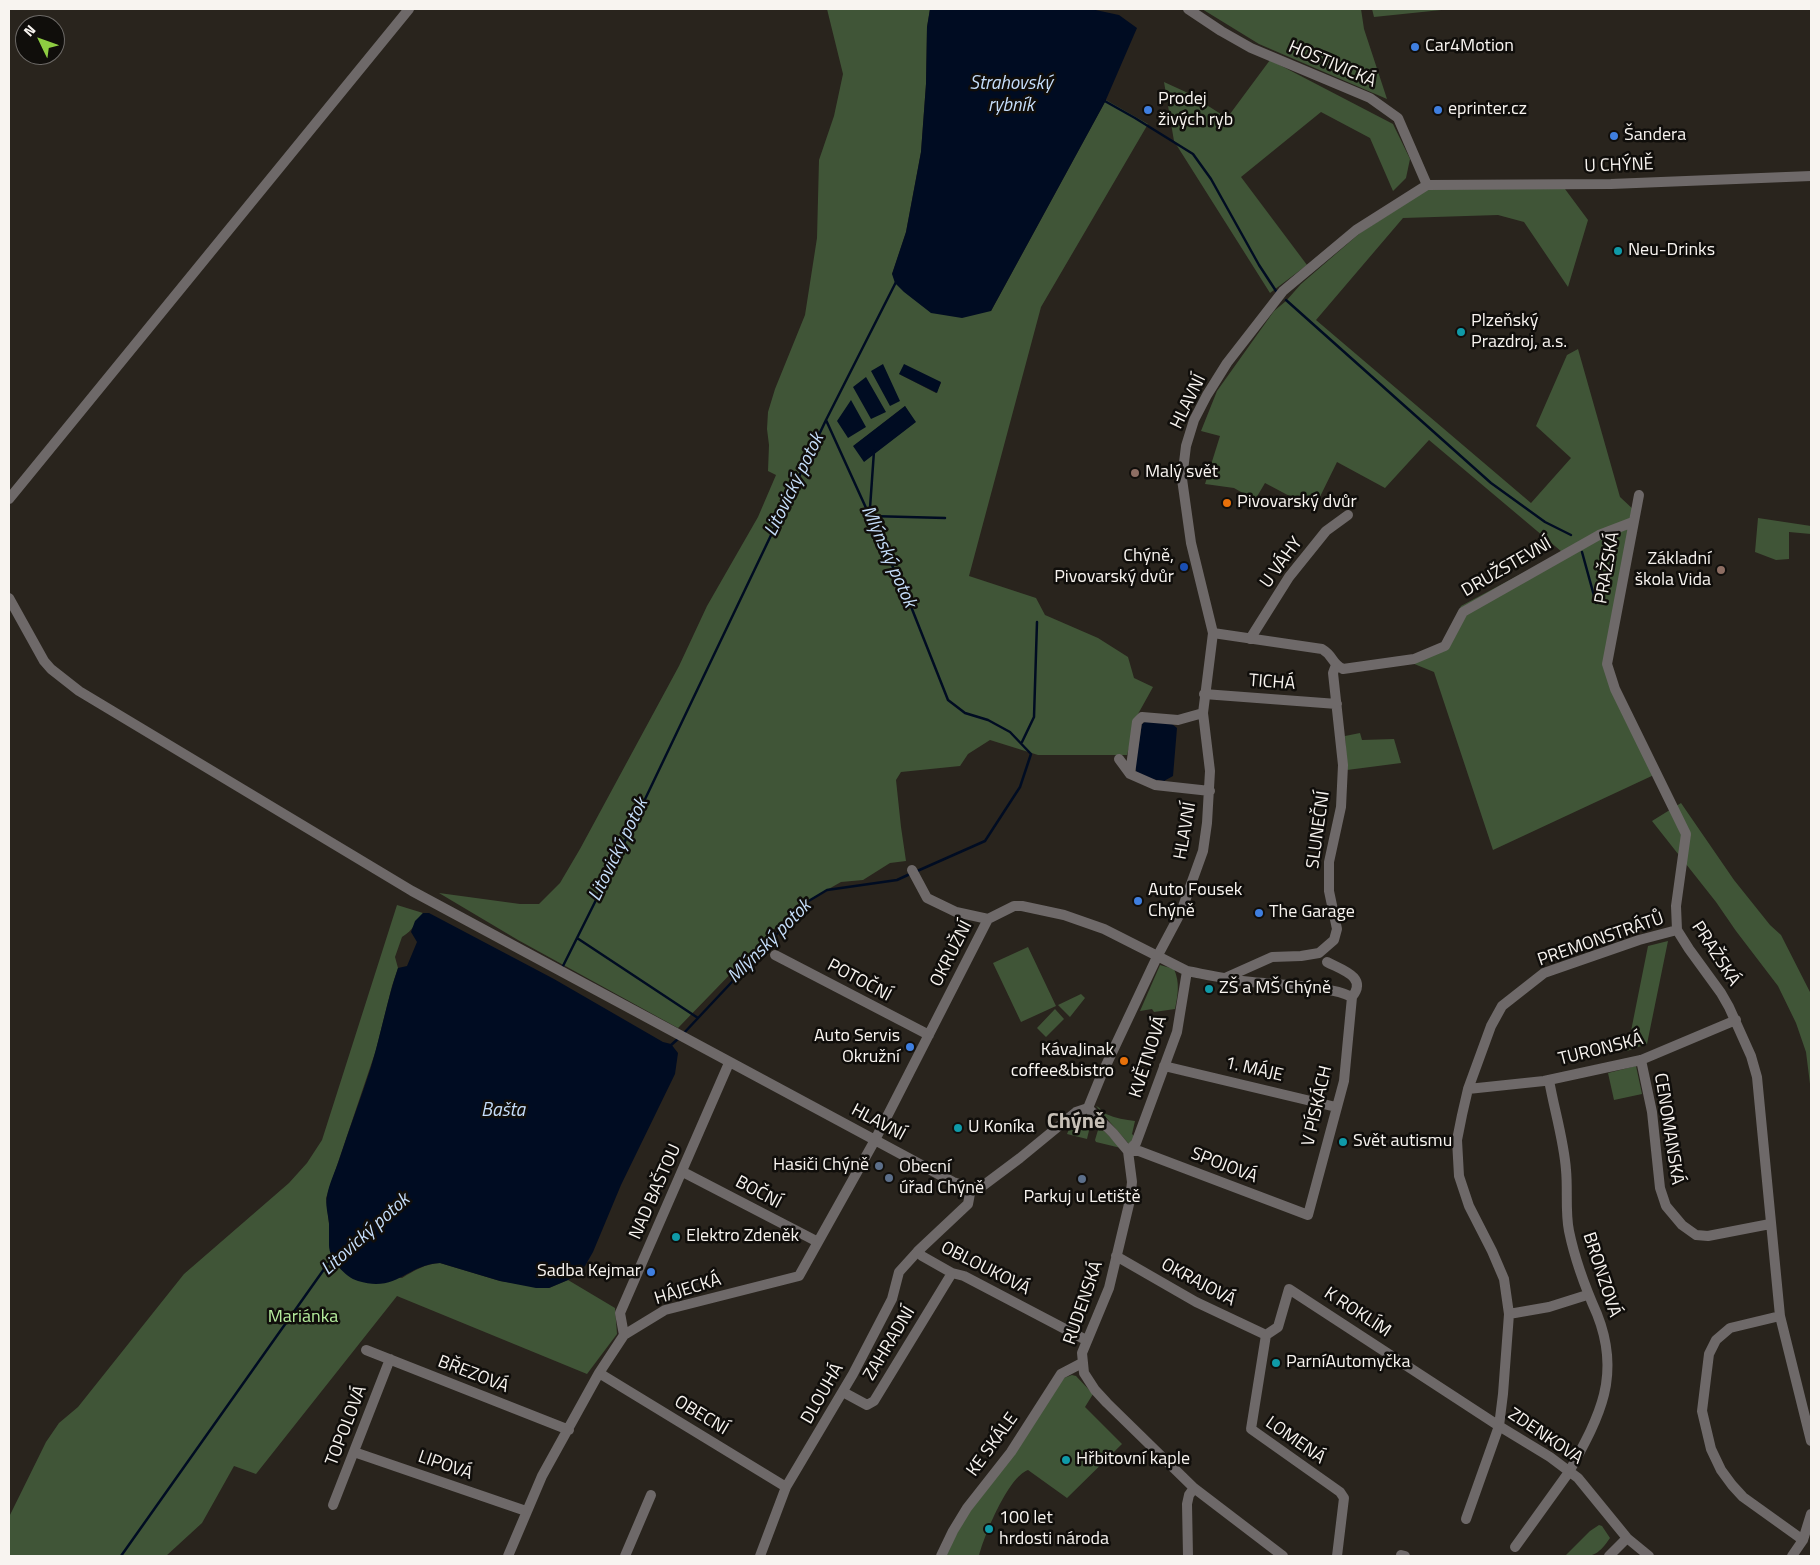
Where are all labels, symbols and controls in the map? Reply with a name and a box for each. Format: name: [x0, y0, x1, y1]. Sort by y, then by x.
north arrow: [15, 15, 65, 65]
text: N: [18, 20, 40, 41]
place label: Car4Motion: [1425, 36, 1514, 58]
street label: HOSTIVICKÁ: [1285, 37, 1379, 93]
marker: Car4Motion: [1409, 41, 1421, 53]
water label: Strahovský rybník: [969, 73, 1053, 117]
place label: Prodej živých ryb: [1158, 89, 1233, 132]
place label: eprinter.cz: [1448, 99, 1527, 121]
marker: Prodej živých ryb: [1142, 104, 1154, 116]
marker: eprinter.cz: [1432, 104, 1444, 116]
place label: Šandera: [1624, 125, 1686, 147]
marker: Šandera: [1608, 130, 1620, 142]
street label: U CHÝNĚ: [1584, 154, 1654, 178]
place label: Neu-Drinks: [1628, 240, 1715, 262]
marker: Neu-Drinks: [1612, 245, 1624, 257]
place label: Plzeňský Prazdroj, a.s.: [1471, 311, 1567, 354]
marker: Plzeňský Prazdroj, a.s.: [1455, 326, 1467, 338]
street label: HLAVNÍ: [1167, 371, 1211, 433]
water label: Litovický potok: [760, 430, 830, 540]
place label: Malý svět: [1145, 462, 1218, 484]
marker: Malý svět: [1129, 467, 1141, 479]
place label: Pivovarský dvůr: [1237, 492, 1357, 514]
marker: Pivovarský dvůr: [1221, 497, 1233, 509]
water label: Mlýnský potok: [855, 503, 921, 611]
street label: PRAŽSKÁ: [1591, 530, 1625, 606]
street label: U VÁHY: [1256, 533, 1308, 593]
street label: DRUŽSTEVNÍ: [1458, 534, 1556, 602]
place label: Chýně, Pivovarský dvůr: [1054, 546, 1174, 588]
place label: Základní škola Vida: [1635, 549, 1711, 592]
marker: Chýně, Pivovarský dvůr: [1178, 561, 1190, 573]
marker: Základní škola Vida: [1715, 564, 1727, 576]
street label: TICHÁ: [1248, 671, 1296, 695]
street label: SLUNEČNÍ: [1303, 790, 1335, 870]
water label: Litovický potok: [584, 795, 654, 905]
street label: HLAVNÍ: [1170, 801, 1202, 861]
place label: Auto Fousek Chýně: [1148, 880, 1242, 922]
water label: Mlýnský potok: [723, 895, 817, 989]
marker: Auto Fousek Chýně: [1132, 895, 1144, 907]
place label: The Garage: [1269, 902, 1355, 924]
marker: The Garage: [1253, 907, 1265, 919]
street label: PREMONSTRÁTŮ: [1535, 908, 1667, 972]
street label: OKRUŽNÍ: [926, 917, 978, 991]
street label: PRAŽSKÁ: [1686, 918, 1744, 990]
street label: POTOČNÍ: [823, 955, 895, 1007]
place label: ZŠ a MŠ Chýně: [1219, 978, 1331, 1000]
marker: ZŠ a MŠ Chýně: [1203, 983, 1215, 995]
street label: KVĚTNOVÁ: [1126, 1013, 1172, 1101]
place label: Auto Servis Okružní: [814, 1026, 900, 1068]
street label: TURONSKÁ: [1556, 1029, 1646, 1071]
place label: KávaJinak coffee&bistro: [1011, 1040, 1114, 1082]
marker: Auto Servis Okružní: [904, 1041, 916, 1053]
street label: 1. MÁJE: [1223, 1053, 1285, 1087]
marker: KávaJinak coffee&bistro: [1118, 1055, 1130, 1067]
street label: V PÍSKÁCH: [1298, 1064, 1338, 1148]
street label: CENOMANSKÁ: [1649, 1072, 1687, 1186]
water label: Bašta: [481, 1100, 525, 1122]
street label: HLAVNÍ: [847, 1100, 909, 1146]
district label: Chýně: [1047, 1110, 1105, 1136]
place label: U Koníka: [968, 1117, 1034, 1139]
marker: U Koníka: [952, 1122, 964, 1134]
place label: Svět autismu: [1353, 1131, 1452, 1153]
marker: Svět autismu: [1337, 1136, 1349, 1148]
street label: NAD BAŠTOU: [625, 1141, 687, 1243]
street label: SPOJOVÁ: [1188, 1143, 1260, 1189]
place label: Hasiči Chýně: [773, 1155, 869, 1177]
place label: Obecní úřad Chýně: [899, 1157, 984, 1200]
marker: Hasiči Chýně: [873, 1160, 885, 1172]
street label: BOČNÍ: [731, 1172, 785, 1214]
marker: Obecní úřad Chýně: [883, 1172, 895, 1184]
marker: Parkuj u Letiště: [1076, 1173, 1088, 1185]
place label: Parkuj u Letiště: [1023, 1187, 1141, 1209]
water label: Litovický potok: [317, 1189, 415, 1281]
place label: Elektro Zdeněk: [686, 1226, 799, 1248]
street label: BRONZOVÁ: [1577, 1230, 1625, 1320]
marker: Elektro Zdeněk: [670, 1231, 682, 1243]
street label: OBLOUKOVÁ: [937, 1237, 1033, 1301]
street label: OKRAJOVÁ: [1157, 1254, 1239, 1312]
street label: RUDENSKÁ: [1060, 1258, 1108, 1348]
place label: Sadba Kejmar: [537, 1261, 641, 1283]
marker: Sadba Kejmar: [645, 1266, 657, 1278]
street label: HÁJECKÁ: [652, 1270, 724, 1310]
street label: K ROKLÍM: [1319, 1283, 1395, 1343]
street label: ZAHRADNÍ: [860, 1303, 920, 1385]
park label: Mariánka: [268, 1307, 338, 1329]
street label: BŘEZOVÁ: [435, 1352, 511, 1398]
place label: ParníAutomyčka: [1286, 1352, 1410, 1374]
marker: ParníAutomyčka: [1270, 1357, 1282, 1369]
street label: DLOUHÁ: [797, 1360, 849, 1428]
street label: TOPOLOVÁ: [322, 1383, 372, 1469]
street label: OBECNÍ: [670, 1392, 732, 1440]
street label: ZDENKOVA: [1503, 1404, 1587, 1470]
street label: KE SKÁLE: [963, 1409, 1023, 1481]
street label: LOMENÁ: [1261, 1413, 1329, 1469]
street label: LIPOVÁ: [415, 1447, 475, 1485]
place label: Hřbitovní kaple: [1076, 1449, 1190, 1471]
marker: Hřbitovní kaple: [1060, 1454, 1072, 1466]
place label: 100 let hrdosti národa: [999, 1508, 1109, 1550]
marker: 100 let hrdosti národa: [983, 1523, 995, 1535]

